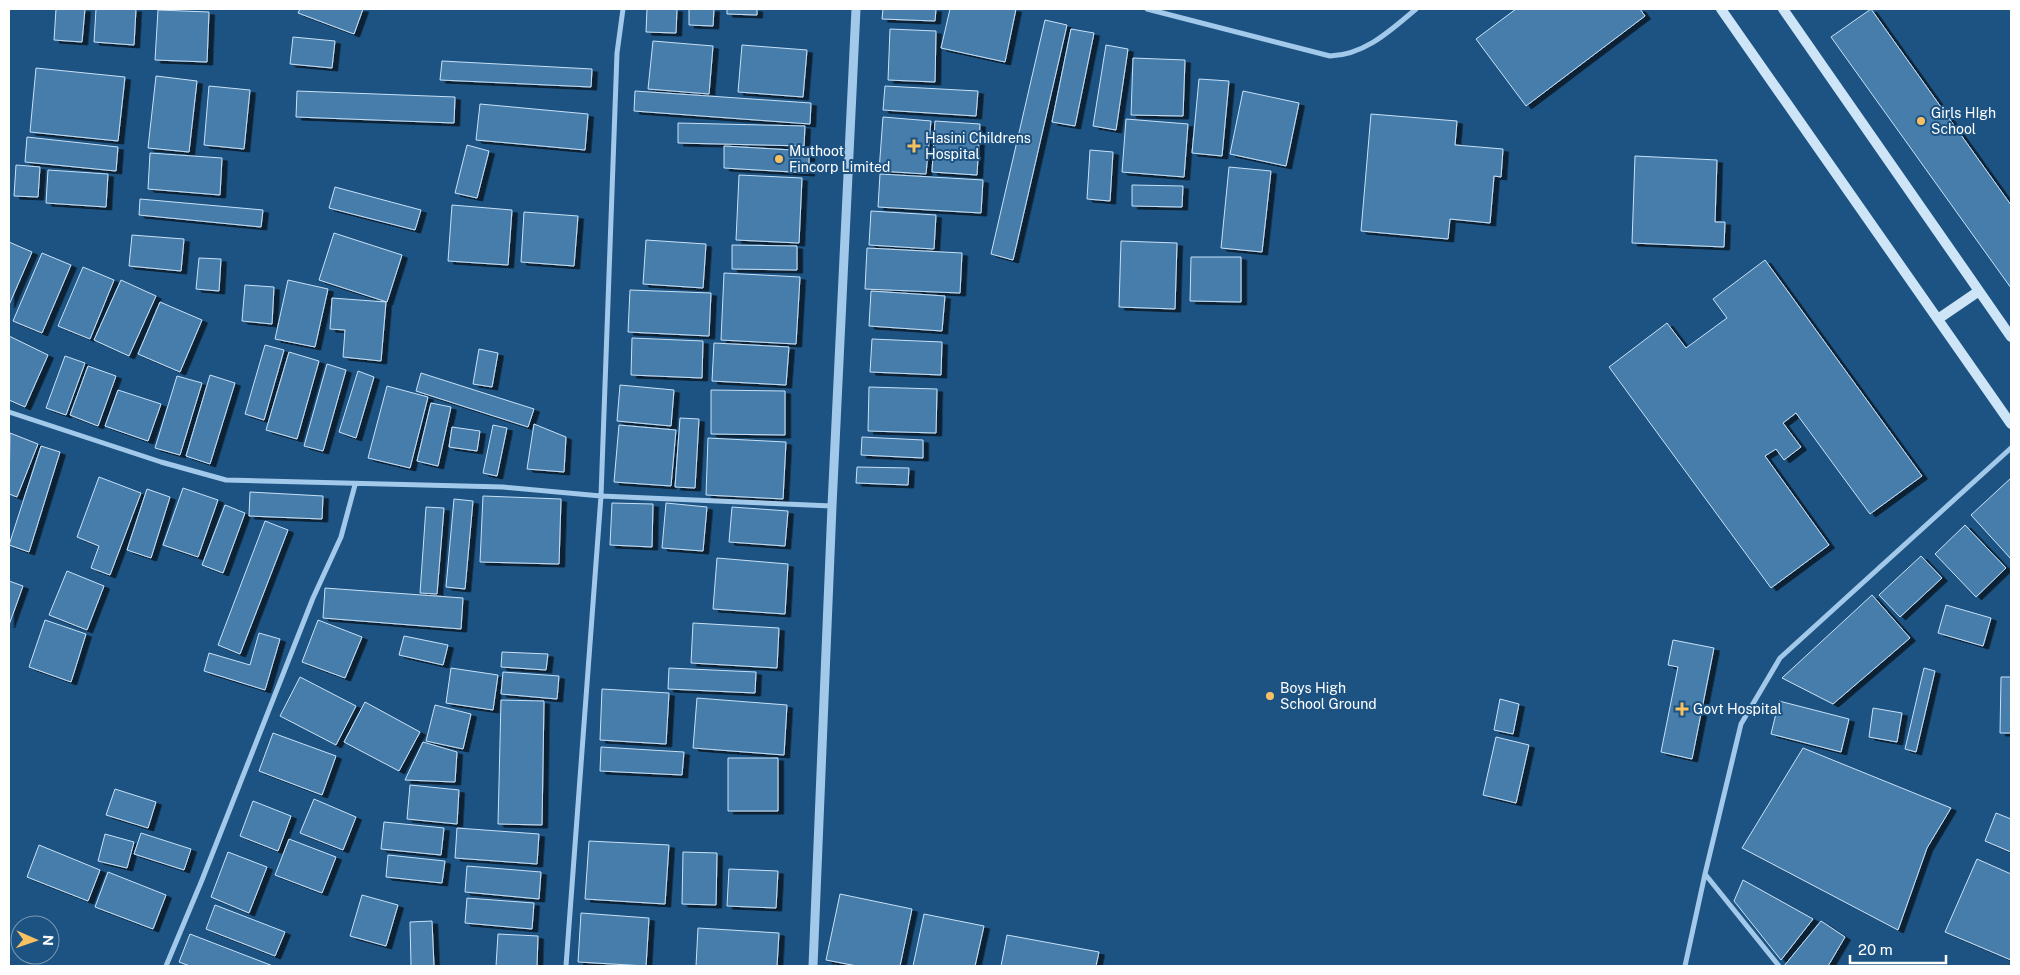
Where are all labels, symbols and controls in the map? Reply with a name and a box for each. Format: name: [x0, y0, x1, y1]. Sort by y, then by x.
place label: Girls HIgh School: [1931, 105, 1996, 137]
marker: Girls HIgh School: [1915, 115, 1927, 127]
place label: Hasini Childrens Hospital: [925, 130, 1031, 162]
marker: Hasini Childrens Hospital: [907, 139, 921, 153]
place label: Muthoot Fincorp Limited: [789, 143, 890, 175]
marker: Muthoot Fincorp Limited: [773, 153, 785, 165]
place label: Boys High School Ground: [1280, 680, 1377, 712]
marker: Boys High School Ground: [1264, 690, 1276, 702]
place label: Govt Hospital: [1693, 701, 1782, 717]
marker: Govt Hospital: [1675, 702, 1689, 716]
north arrow: [10, 915, 60, 965]
scale bar: [1850, 932, 1946, 964]
text: N: [40, 935, 56, 946]
text: 20 m: [1858, 941, 1893, 958]

